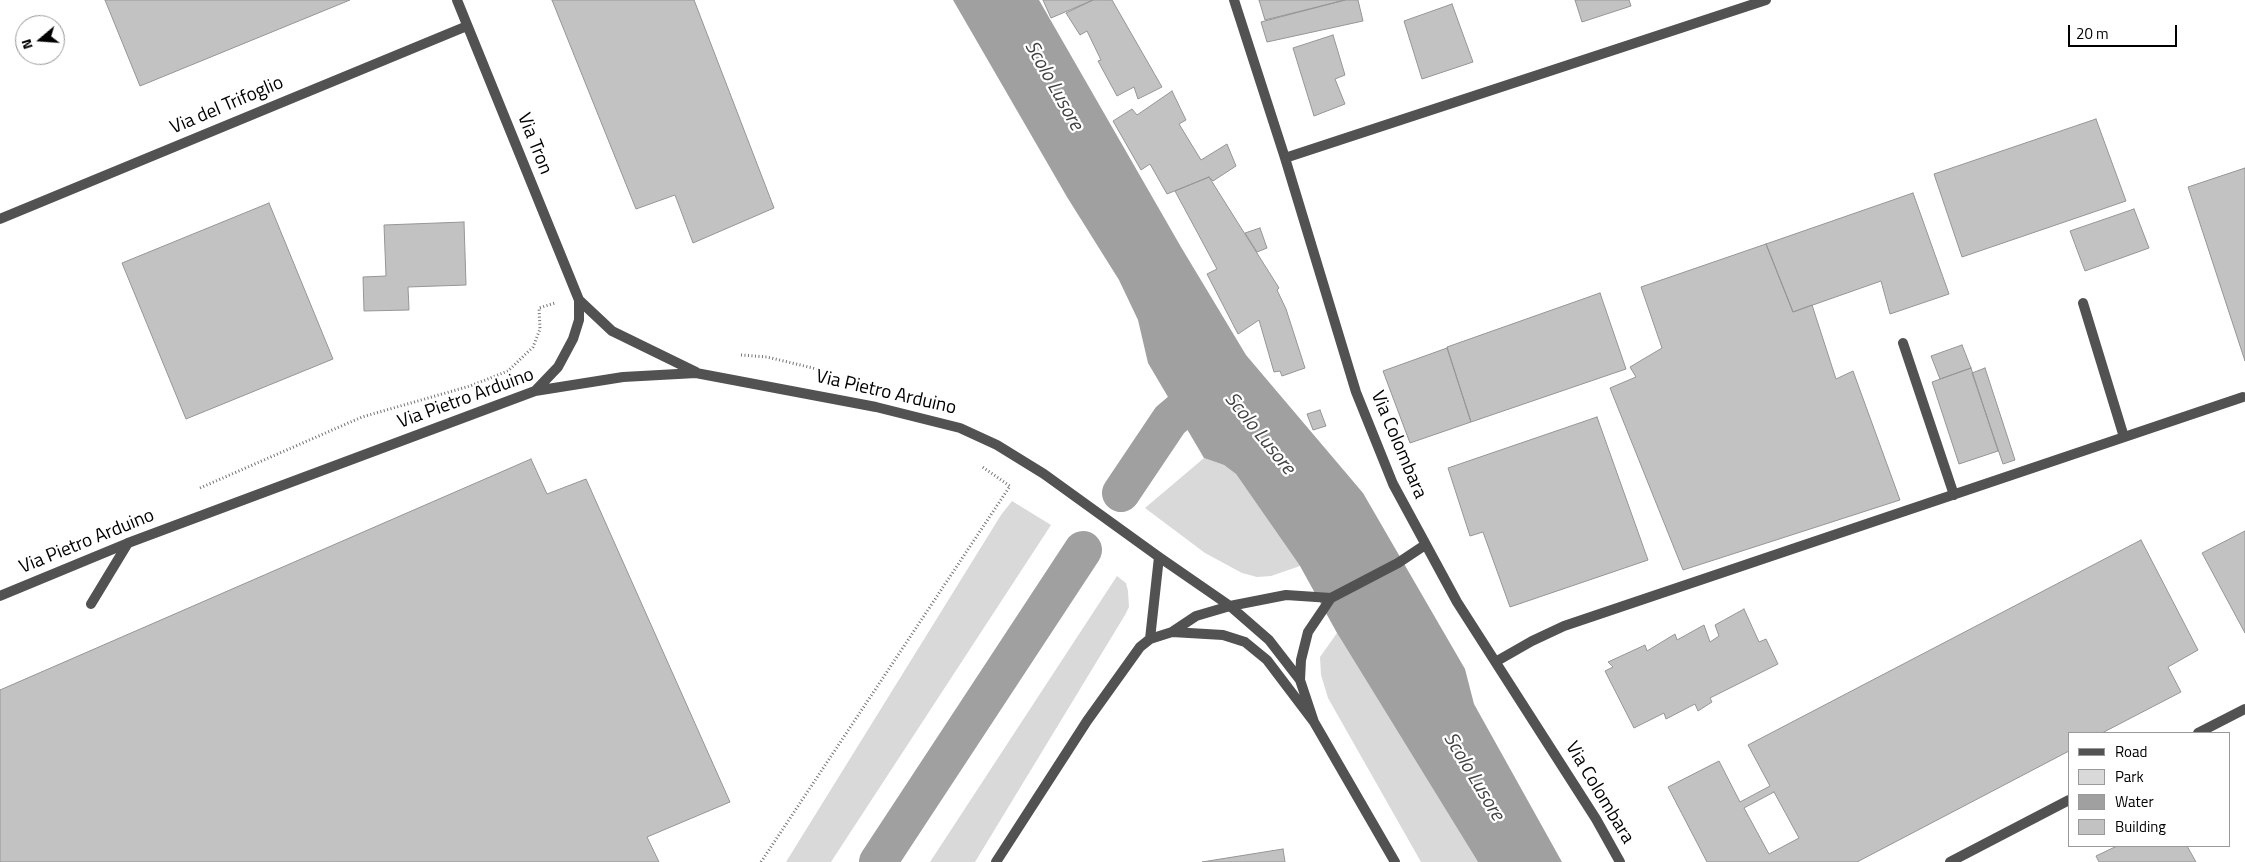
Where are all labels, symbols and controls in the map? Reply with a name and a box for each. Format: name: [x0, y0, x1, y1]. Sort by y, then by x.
north arrow: [15, 15, 65, 65]
scale bar: [2070, 15, 2179, 47]
text: 20 m: [2076, 22, 2109, 45]
text: N: [15, 37, 38, 52]
water label: Scolo Lusore: [1019, 37, 1087, 135]
street label: Via del Trifoglio: [167, 72, 287, 140]
street label: Via Tron: [511, 110, 557, 178]
street label: Via Pietro Arduino: [395, 364, 537, 434]
street label: Via Pietro Arduino: [814, 366, 958, 420]
water label: Scolo Lusore: [1219, 388, 1299, 480]
street label: Via Colombara: [1365, 388, 1431, 502]
street label: Via Pietro Arduino: [16, 505, 158, 579]
water label: Scolo Lusore: [1437, 729, 1509, 825]
legend: [2068, 732, 2230, 847]
street label: Via Colombara: [1560, 738, 1638, 848]
text: Road: [2115, 740, 2147, 763]
text: Park: [2115, 765, 2144, 788]
text: Water: [2115, 790, 2154, 813]
text: Building: [2115, 815, 2166, 838]

